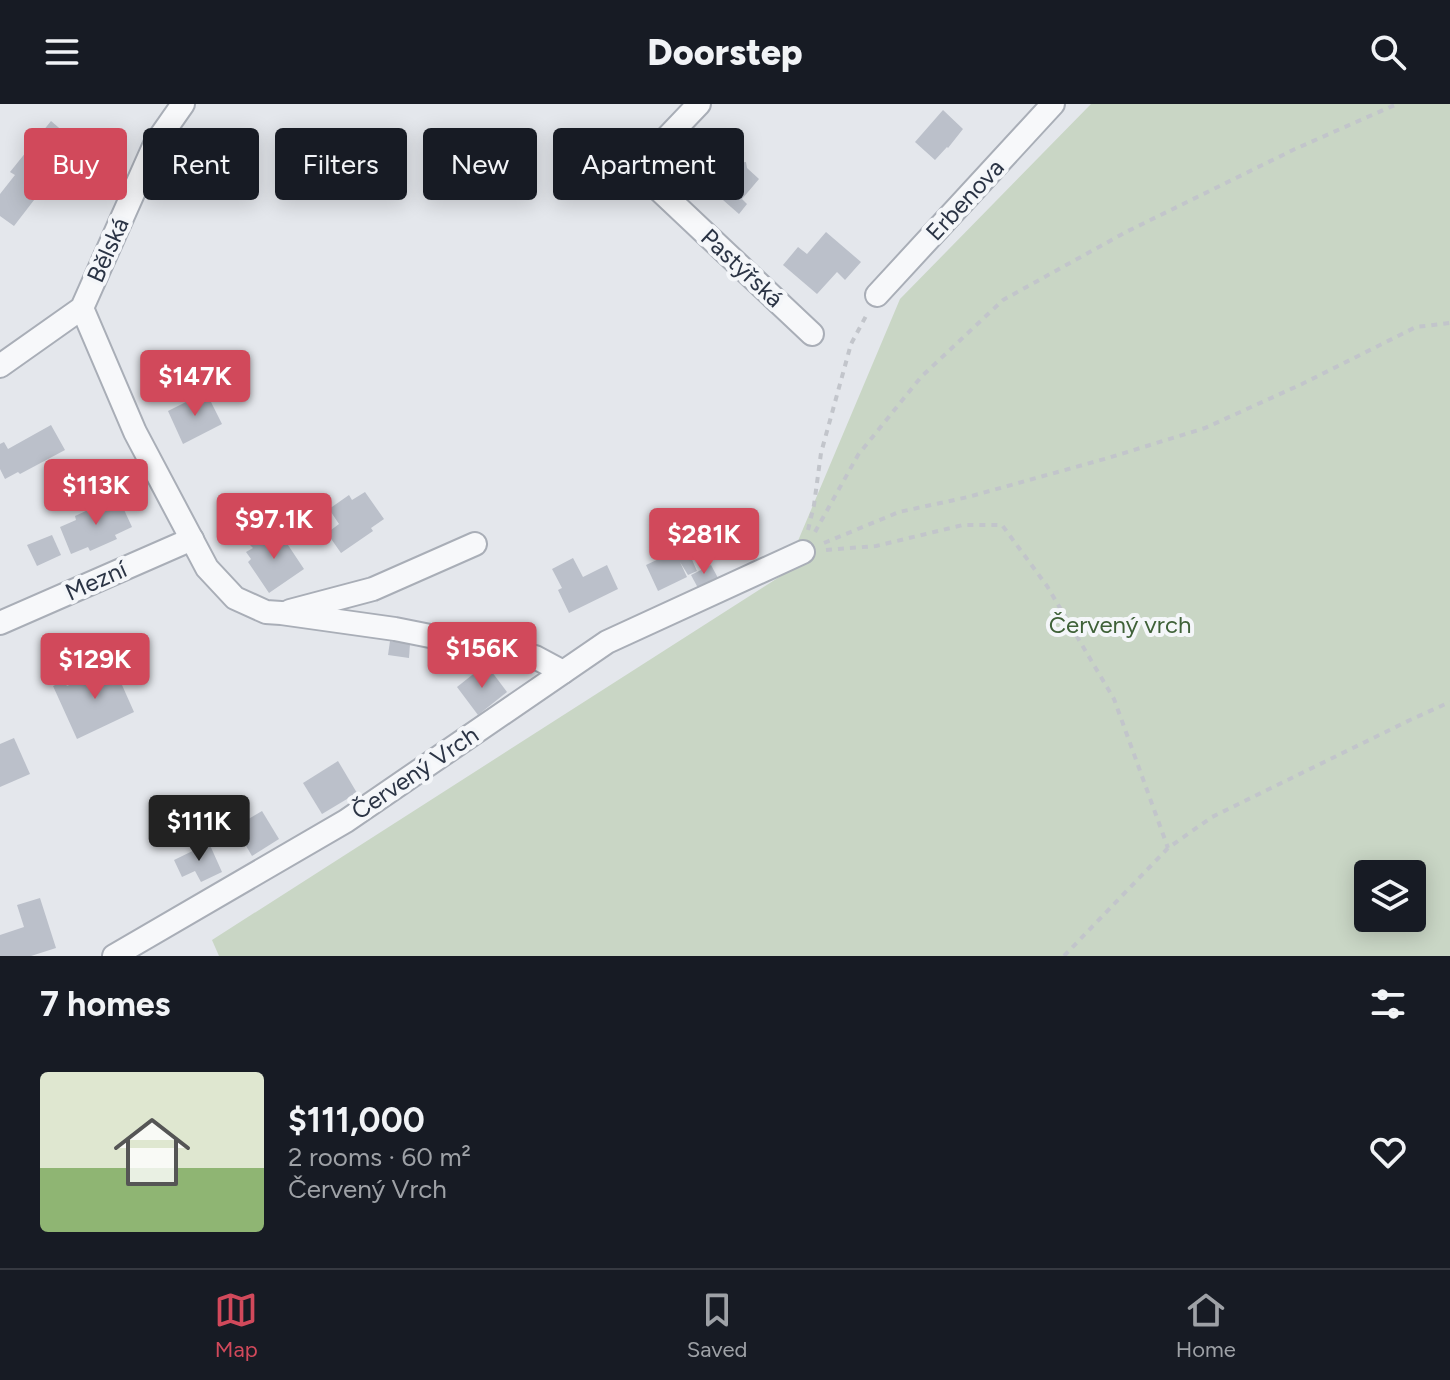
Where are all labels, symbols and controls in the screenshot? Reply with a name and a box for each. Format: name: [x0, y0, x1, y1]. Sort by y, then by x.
icon: menu: [40, 30, 84, 74]
icon: search: [1366, 30, 1410, 74]
text: Doorstep: [647, 31, 803, 74]
chip: Buy: [24, 128, 127, 200]
chip: Rent: [143, 128, 259, 200]
chip: Filters: [275, 128, 407, 200]
chip: New: [423, 128, 537, 200]
chip: Apartment: [553, 128, 744, 200]
street label: Erbenova: [920, 153, 1010, 246]
street label: Bělská: [80, 213, 135, 287]
street label: Pastýřská: [695, 222, 789, 313]
pin: $147K: [139, 350, 251, 418]
text: $147K: [158, 360, 232, 392]
pin: $113K: [40, 459, 152, 527]
text: $113K: [62, 469, 130, 501]
pin: $97.1K: [209, 493, 339, 561]
text: $97.1K: [235, 503, 313, 535]
pin: $281K: [648, 508, 760, 576]
text: $281K: [667, 518, 741, 550]
street label: Mezní: [61, 554, 132, 607]
park label: Červený vrch: [1049, 610, 1191, 639]
pin: $156K: [426, 622, 538, 690]
text: $156K: [446, 632, 518, 664]
pin: $129K: [39, 633, 151, 701]
text: $129K: [59, 643, 131, 675]
street label: Červený Vrch: [346, 720, 484, 826]
pin: $111K: [143, 795, 255, 863]
text: $111K: [167, 805, 231, 837]
map controls: [1354, 860, 1426, 932]
button: layers: [1354, 860, 1426, 932]
icon: filters: [1366, 982, 1410, 1026]
text: 7 homes: [40, 984, 170, 1025]
text: $111,000: [288, 1100, 425, 1141]
icon: home: [104, 1104, 200, 1200]
icon: heart: [1366, 1130, 1410, 1174]
text: 2 rooms · 60 m²: [288, 1141, 471, 1173]
text: Červený Vrch: [288, 1173, 447, 1205]
tab: Map: [214, 1288, 258, 1363]
tab: Saved: [687, 1288, 747, 1363]
tab: Home: [1176, 1288, 1236, 1363]

